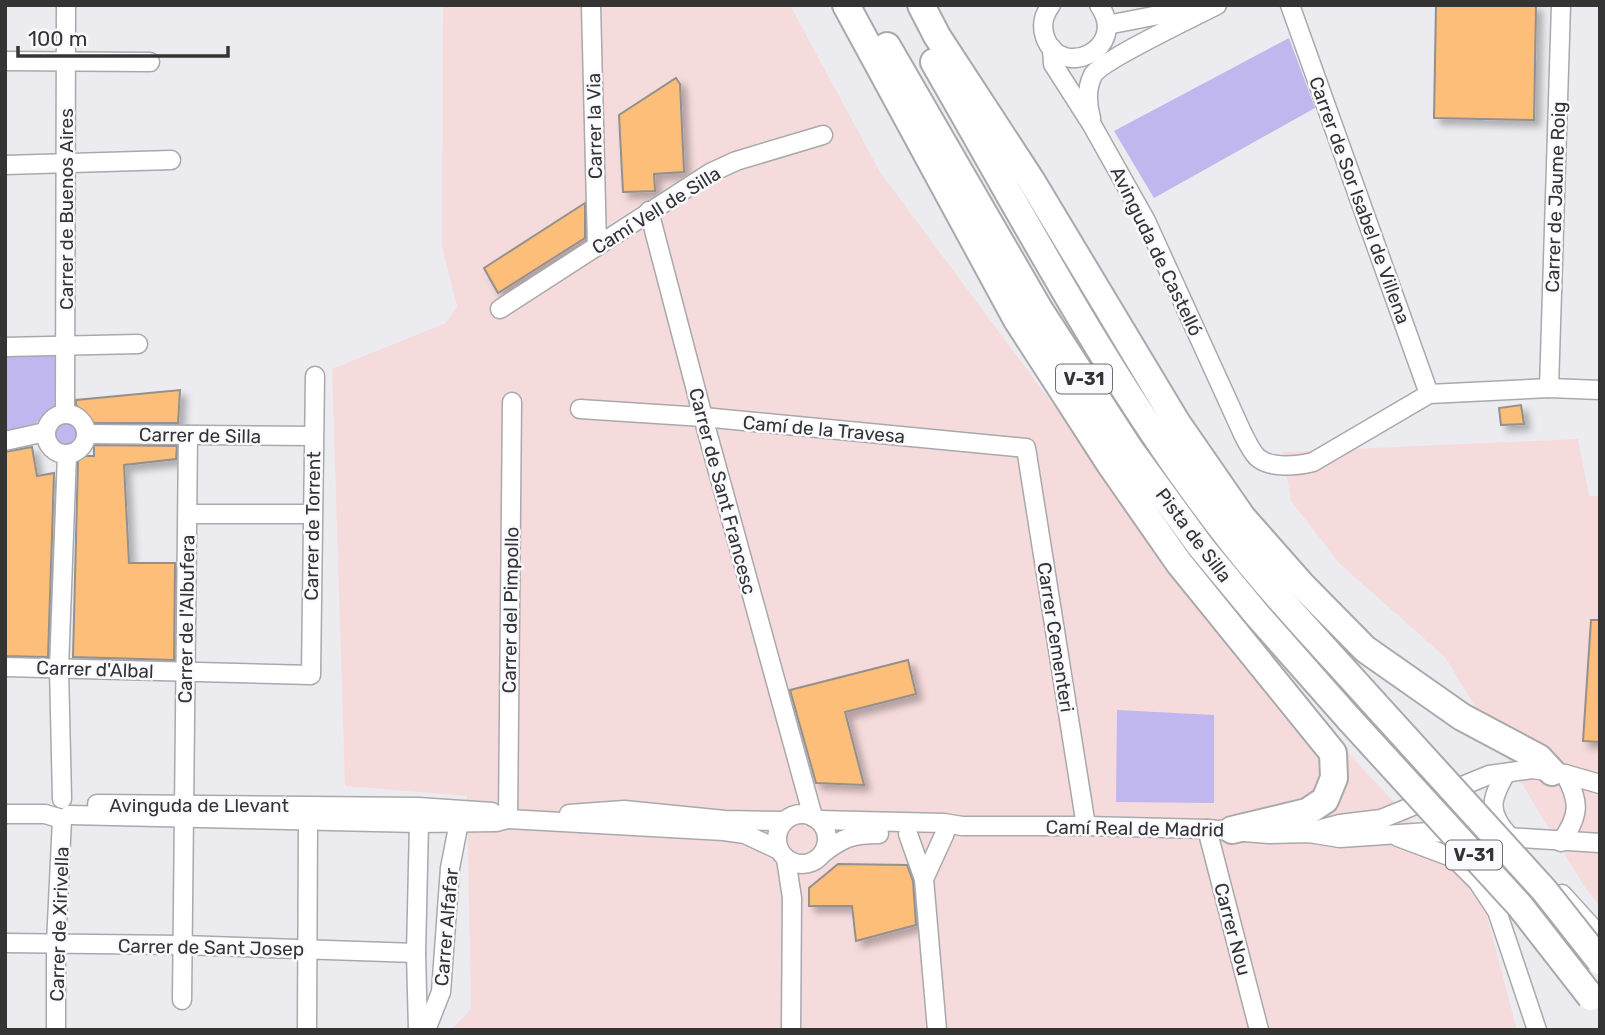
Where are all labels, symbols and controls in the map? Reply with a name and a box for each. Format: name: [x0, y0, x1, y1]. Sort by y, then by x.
scale bar: [18, 14, 228, 58]
text: 100 m: [28, 26, 87, 51]
street label: Carrer la Via: [582, 73, 607, 179]
street label: Carrer de Sor Isabel de Villena: [1304, 73, 1415, 327]
street label: Carrer de Jaume Roig: [1541, 101, 1570, 293]
street label: Carrer de Buenos Aires: [55, 108, 78, 310]
street label: Camí Vell de Silla: [588, 162, 725, 259]
street label: Avinguda de Castelló: [1106, 163, 1208, 340]
road number: V-31: [1056, 365, 1112, 394]
street label: Carrer de Sant Francesc: [684, 385, 761, 597]
street label: Camí de la Travesa: [742, 411, 906, 448]
street label: Carrer de Silla: [139, 423, 261, 448]
street label: Carrer de Torrent: [300, 451, 325, 601]
street label: Pista de Silla: [1151, 484, 1236, 587]
street label: Carrer del Pimpollo: [498, 526, 523, 694]
street label: Carrer de l'Albufera: [174, 534, 199, 704]
street label: Carrer Cementeri: [1032, 560, 1079, 714]
street label: Carrer d'Albal: [36, 656, 154, 683]
street label: Avinguda de Llevant: [109, 794, 289, 817]
street label: Camí Real de Madrid: [1045, 815, 1224, 842]
road number: V-31: [1446, 840, 1502, 870]
street label: Carrer de Xirivella: [45, 846, 74, 1002]
street label: Carrer Alfafar: [430, 866, 463, 987]
street label: Carrer Nou: [1209, 880, 1256, 978]
street label: Carrer de Sant Josep: [118, 934, 304, 961]

